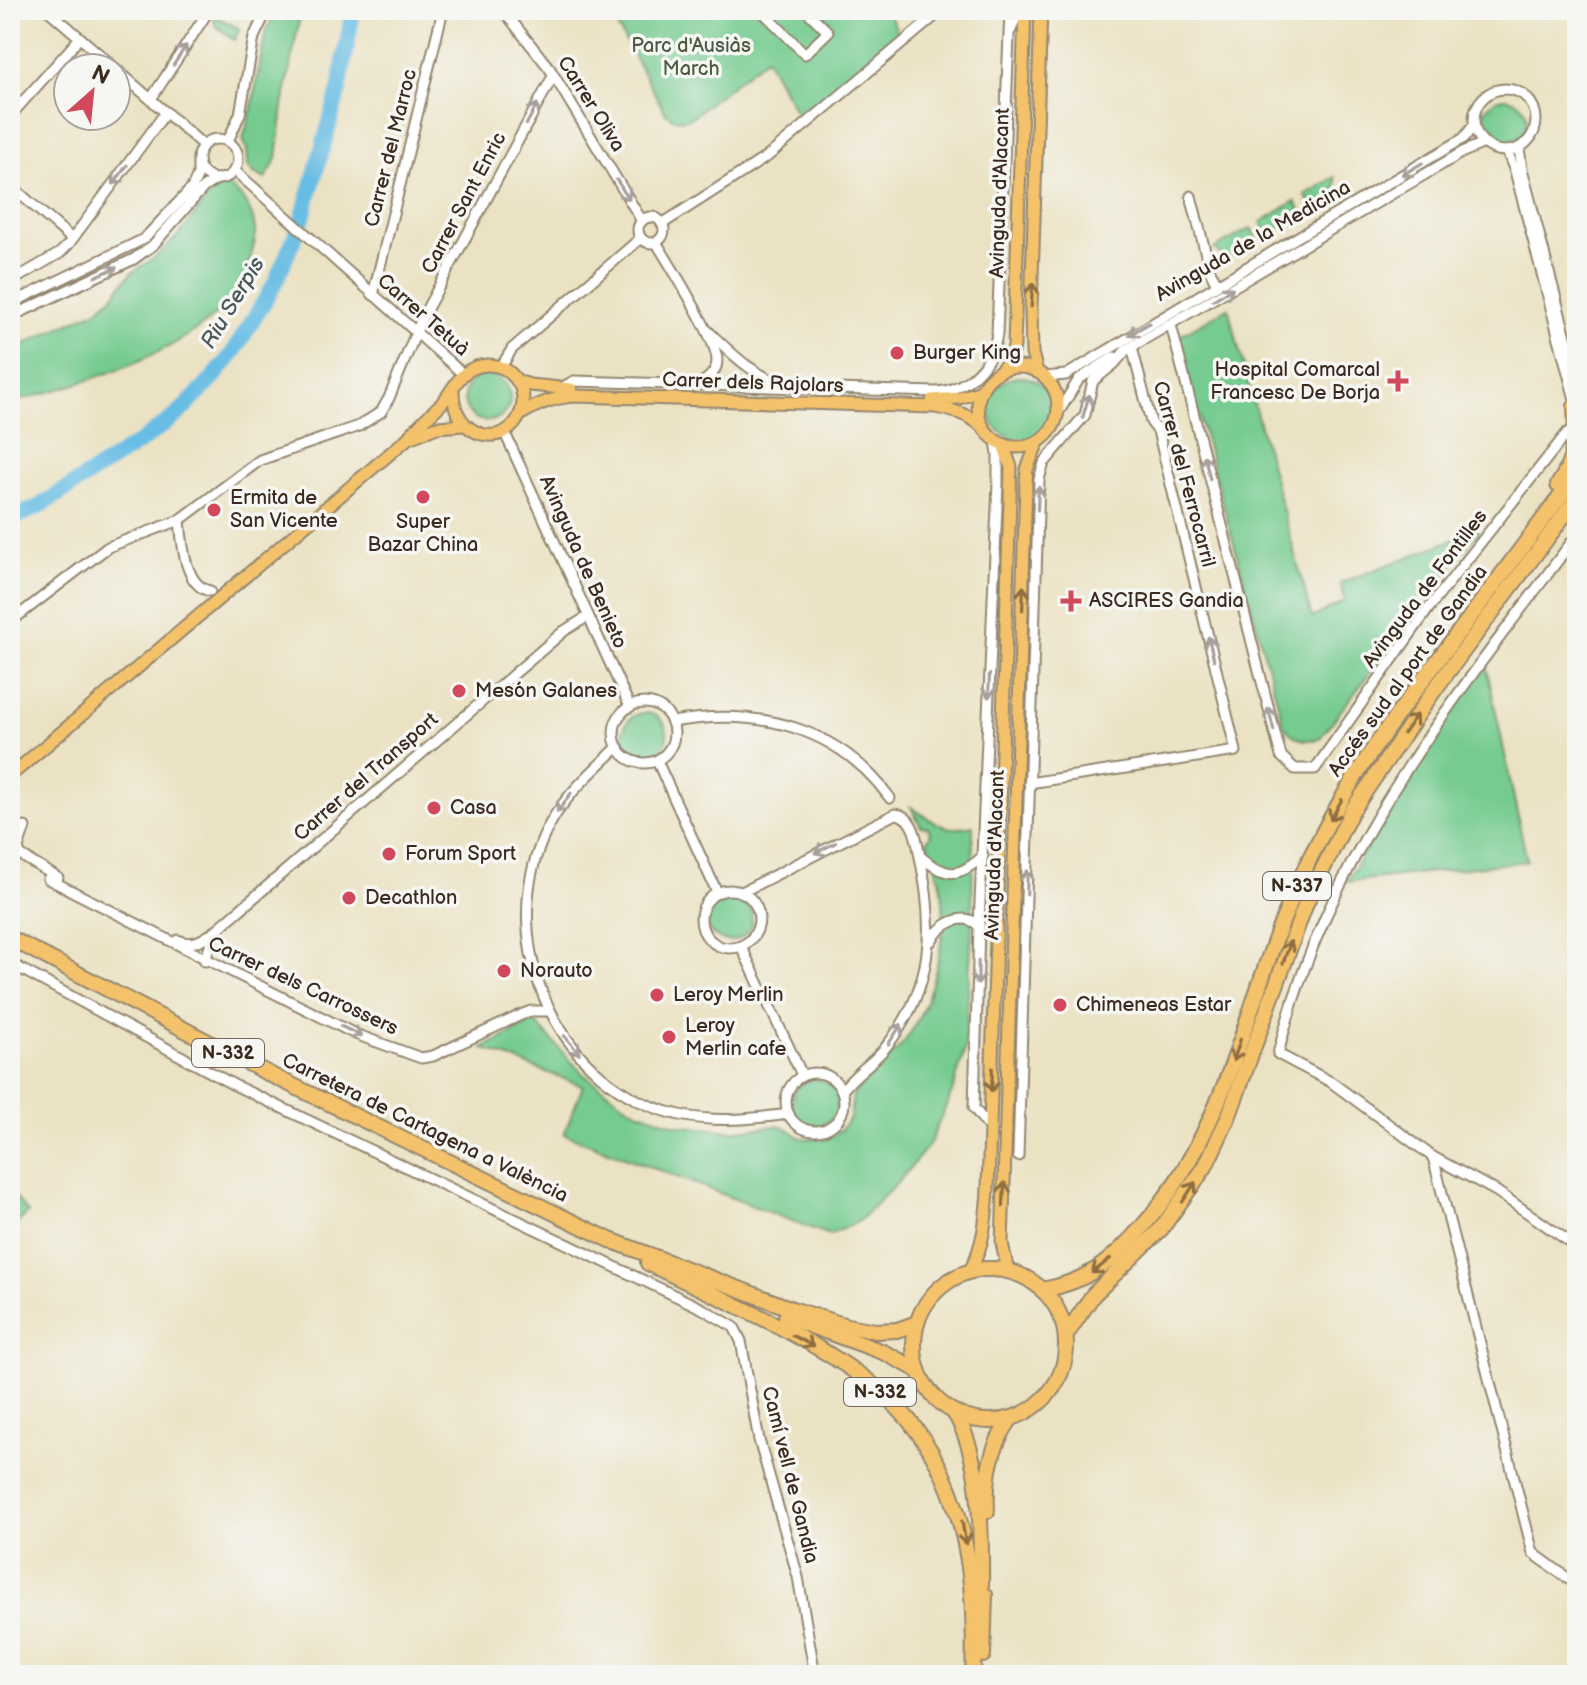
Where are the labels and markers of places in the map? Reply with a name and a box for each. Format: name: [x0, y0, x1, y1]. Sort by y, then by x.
place label: Burger King: [913, 341, 1021, 365]
marker: Burger King: [888, 344, 906, 362]
place label: Hospital Comarcal Francesc De Borja: [1210, 358, 1380, 405]
marker: Hospital Comarcal Francesc De Borja: [1387, 370, 1409, 392]
place label: Ermita de San Vicente: [230, 486, 338, 533]
marker: Super Bazar China: [414, 488, 432, 506]
marker: Ermita de San Vicente: [205, 501, 223, 519]
place label: Super Bazar China: [368, 510, 478, 557]
place label: ASCIRES Gandia: [1089, 589, 1244, 613]
marker: ASCIRES Gandia: [1060, 590, 1082, 612]
place label: Mesón Galanes: [475, 679, 617, 703]
marker: Mesón Galanes: [450, 682, 468, 700]
place label: Casa: [450, 796, 497, 820]
marker: Casa: [425, 799, 443, 817]
place label: Forum Sport: [405, 842, 516, 866]
marker: Forum Sport: [380, 845, 398, 863]
place label: Decathlon: [365, 886, 457, 910]
marker: Decathlon: [340, 889, 358, 907]
place label: Norauto: [520, 959, 593, 983]
marker: Norauto: [495, 962, 513, 980]
place label: Leroy Merlin: [673, 983, 784, 1007]
marker: Leroy Merlin: [648, 986, 666, 1004]
place label: Chimeneas Estar: [1076, 993, 1232, 1017]
marker: Chimeneas Estar: [1051, 996, 1069, 1014]
place label: Leroy Merlin cafe: [685, 1014, 787, 1061]
marker: Leroy Merlin cafe: [660, 1028, 678, 1046]

